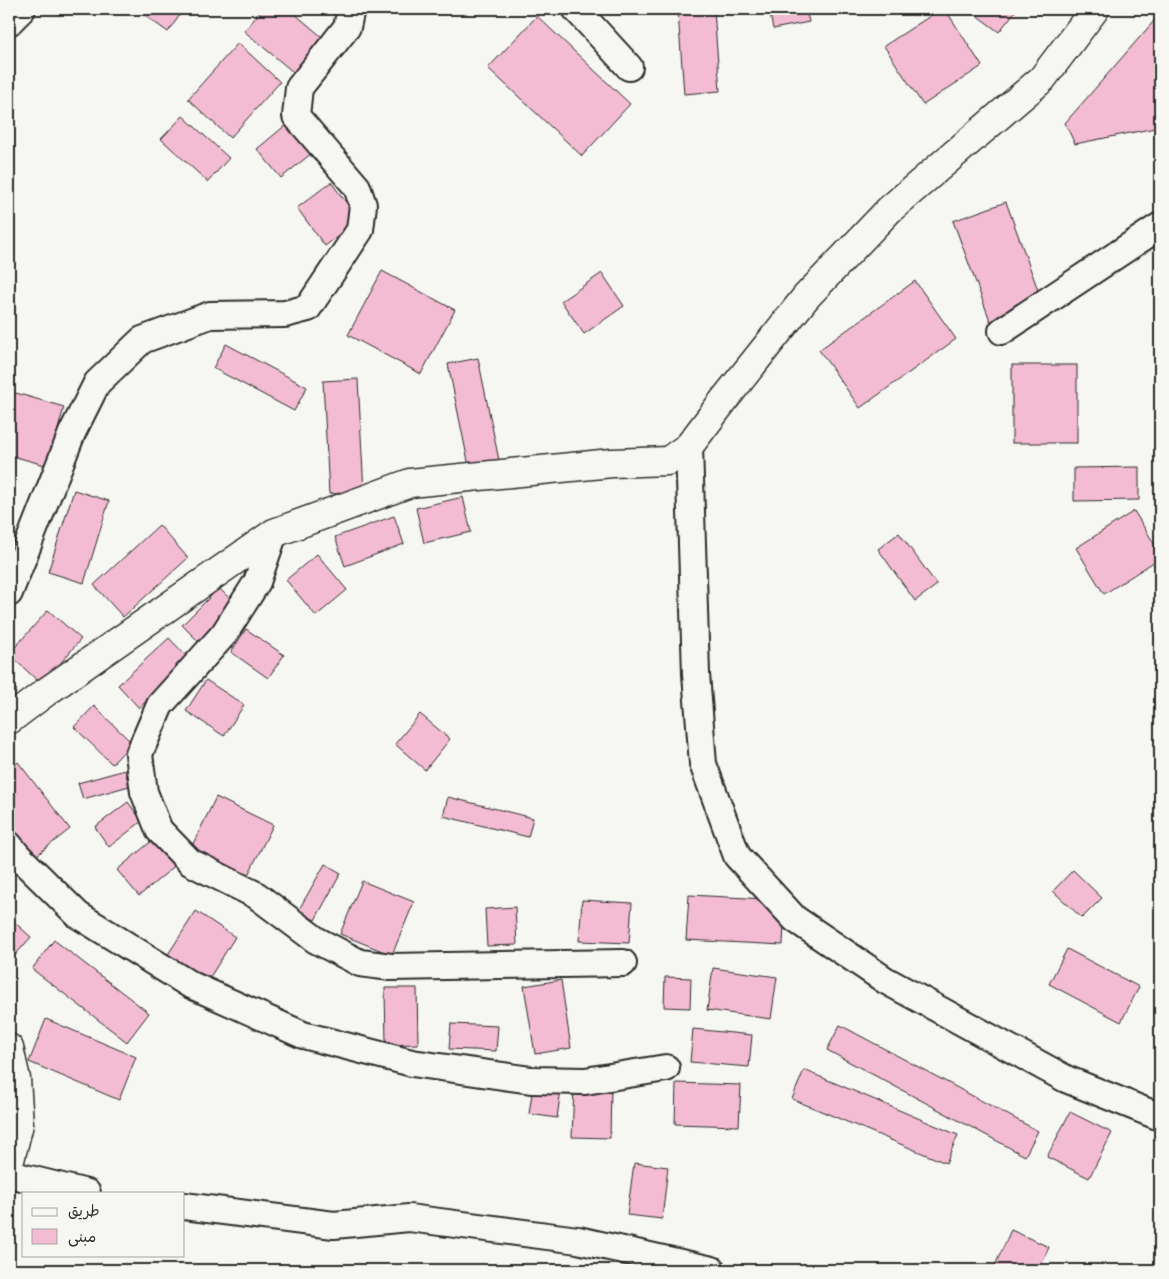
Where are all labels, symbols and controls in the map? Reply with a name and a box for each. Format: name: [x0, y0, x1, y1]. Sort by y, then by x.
legend: [22, 1192, 185, 1256]
text: طريق: [68, 1201, 100, 1222]
text: مبنى: [68, 1227, 96, 1248]

